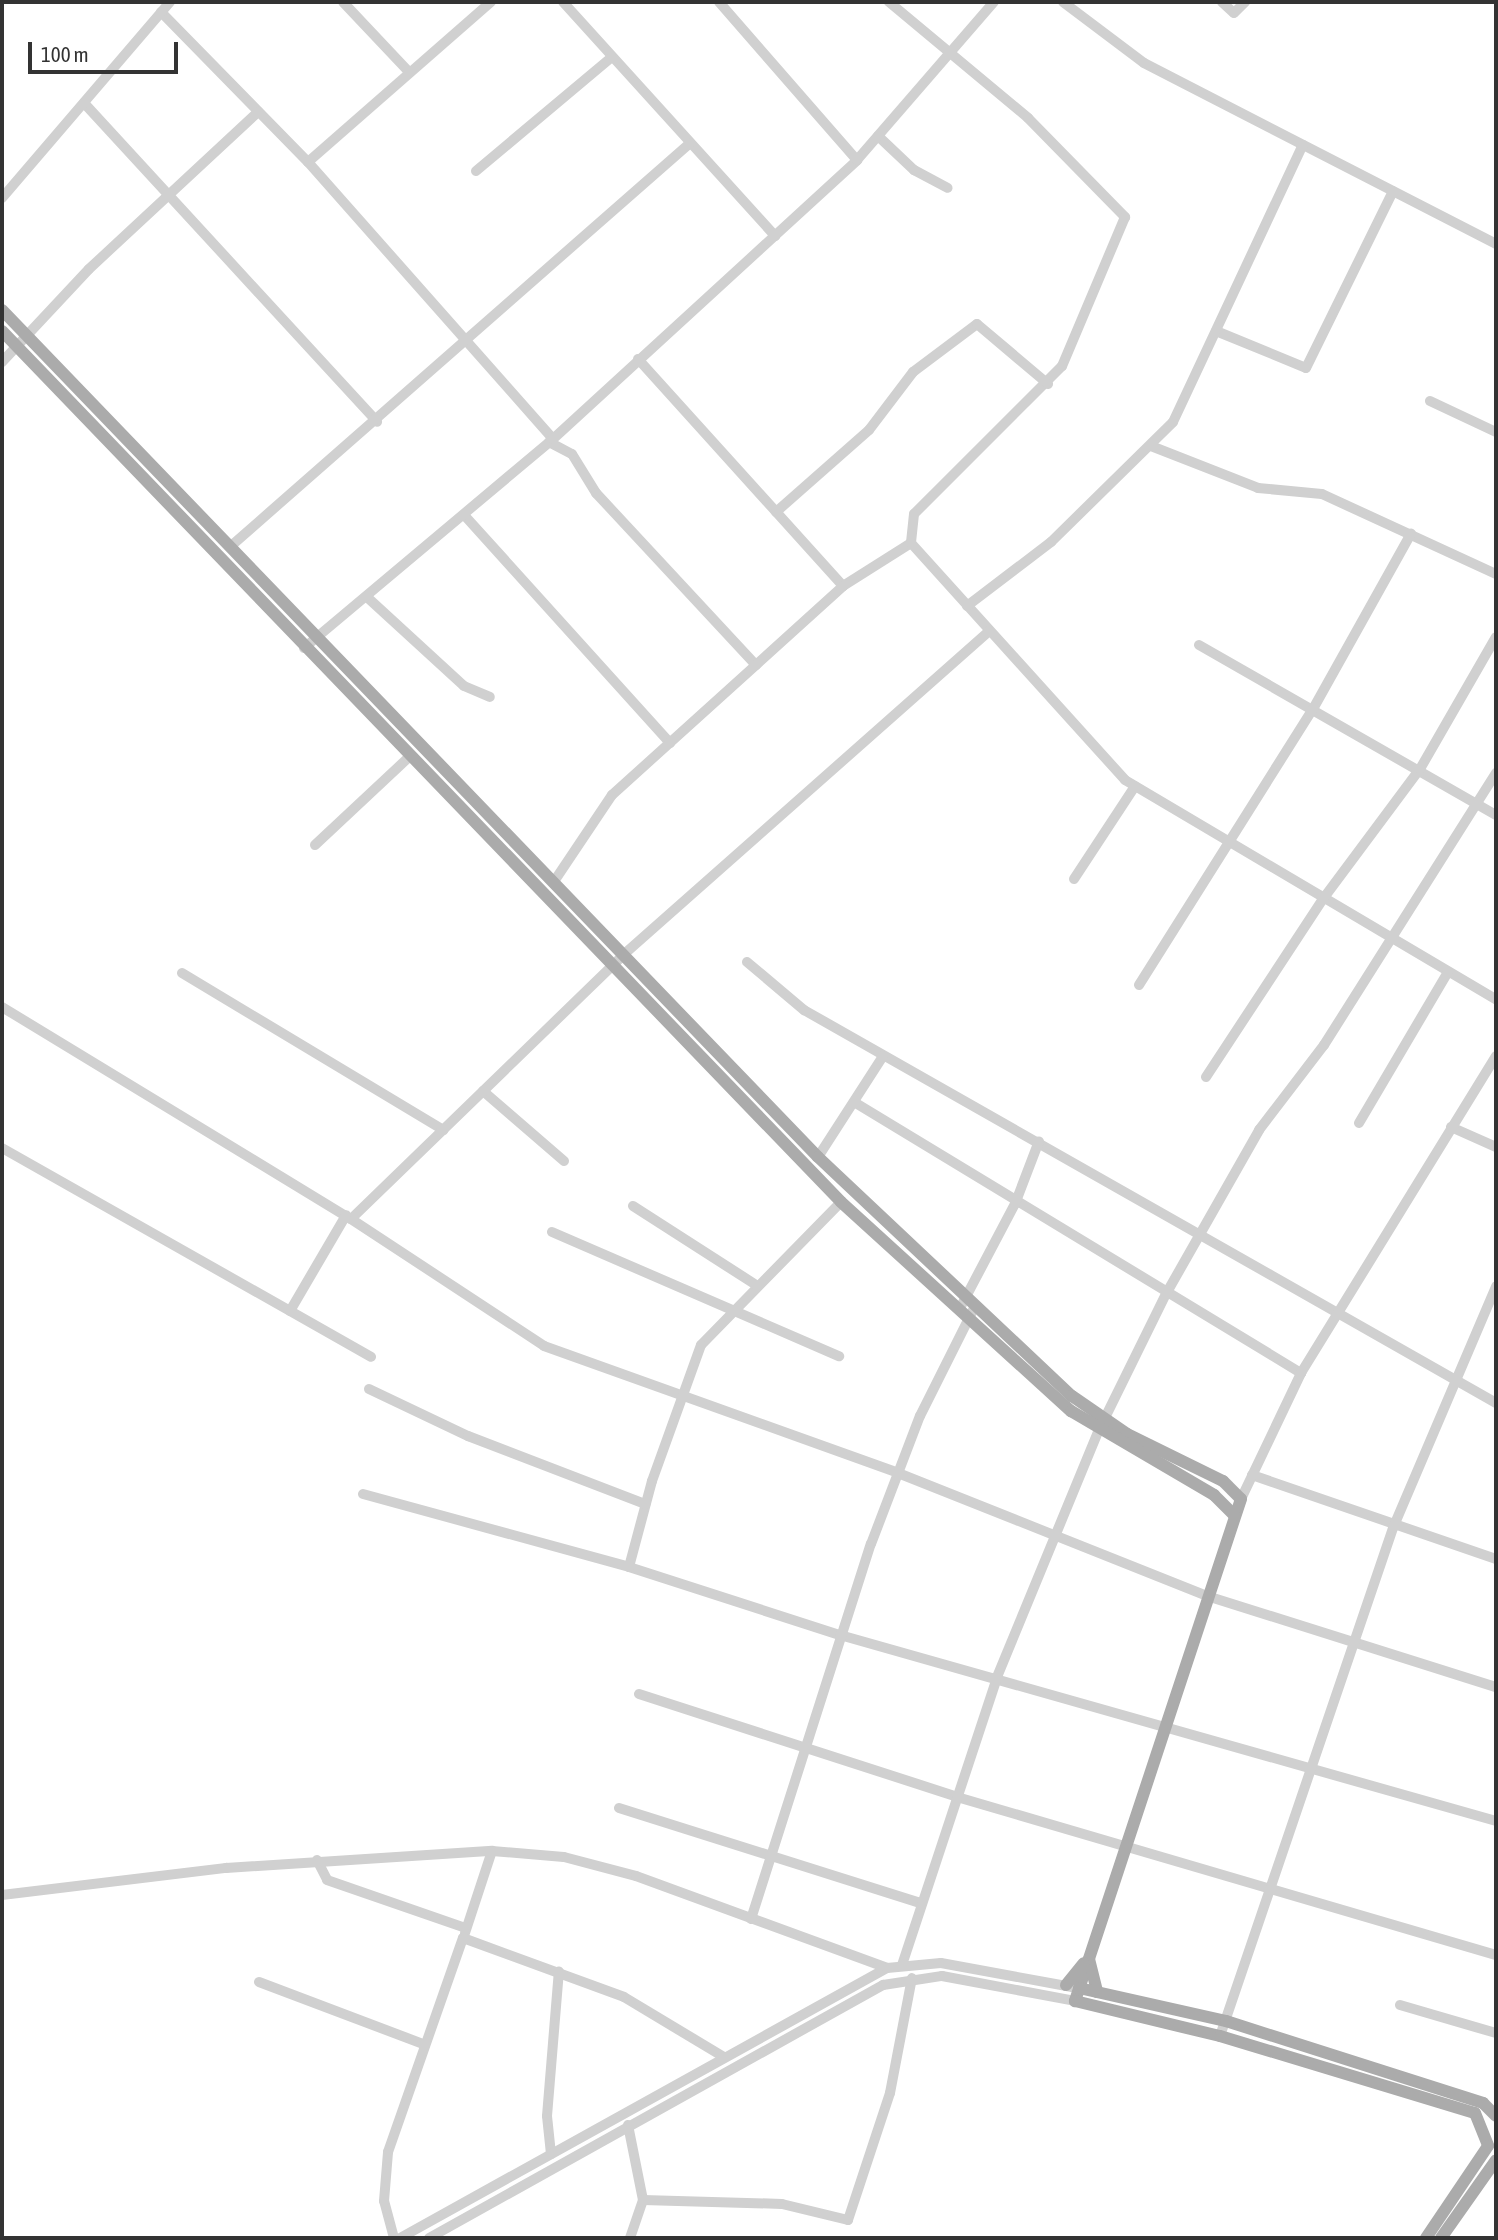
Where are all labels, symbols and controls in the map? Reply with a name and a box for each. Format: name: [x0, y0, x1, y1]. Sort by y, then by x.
scale bar: [32, 28, 182, 72]
text: 100 m: [41, 42, 89, 66]

